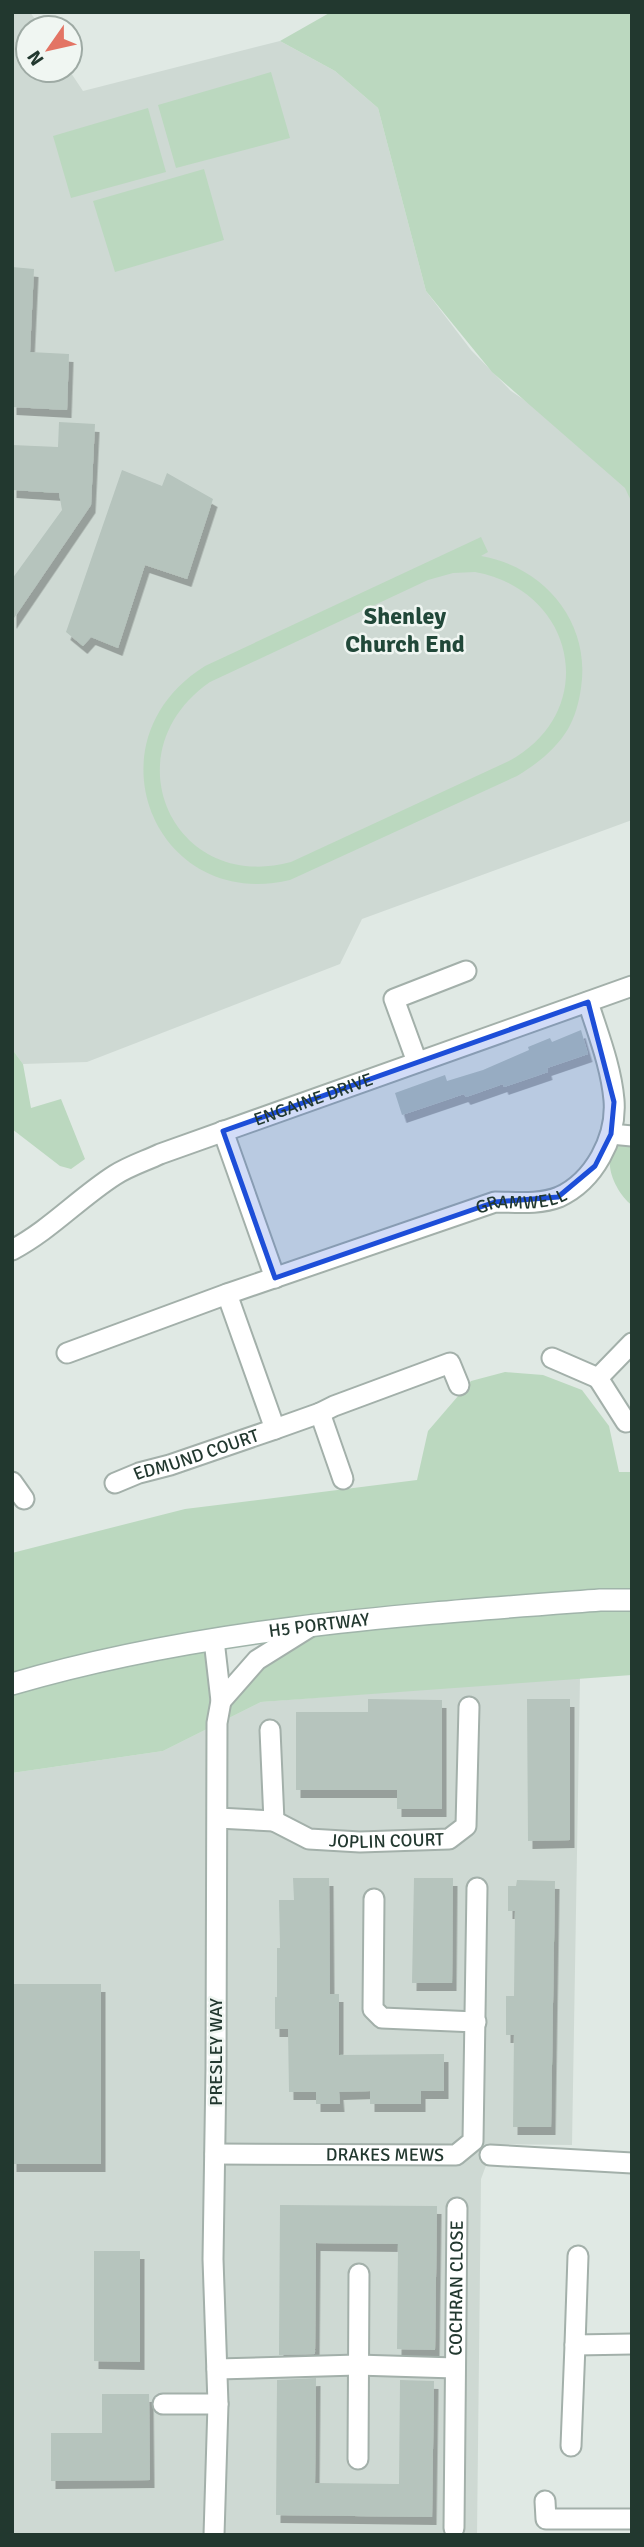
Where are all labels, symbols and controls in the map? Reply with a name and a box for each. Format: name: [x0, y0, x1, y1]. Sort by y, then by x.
north arrow: [14, 14, 84, 84]
text: N: [22, 46, 49, 70]
district label: Shenley Church End: [345, 601, 465, 659]
street label: ENGAINE DRIVE: [251, 1068, 376, 1131]
street label: GRAMWELL: [473, 1184, 571, 1219]
street label: EDMUND COURT: [130, 1424, 262, 1485]
street label: H5 PORTWAY: [267, 1608, 370, 1642]
street label: JOPLIN COURT: [329, 1828, 444, 1853]
street label: PRESLEY WAY: [205, 1998, 227, 2106]
street label: DRAKES MEWS: [326, 2143, 444, 2166]
street label: COCHRAN CLOSE: [445, 2220, 468, 2356]

